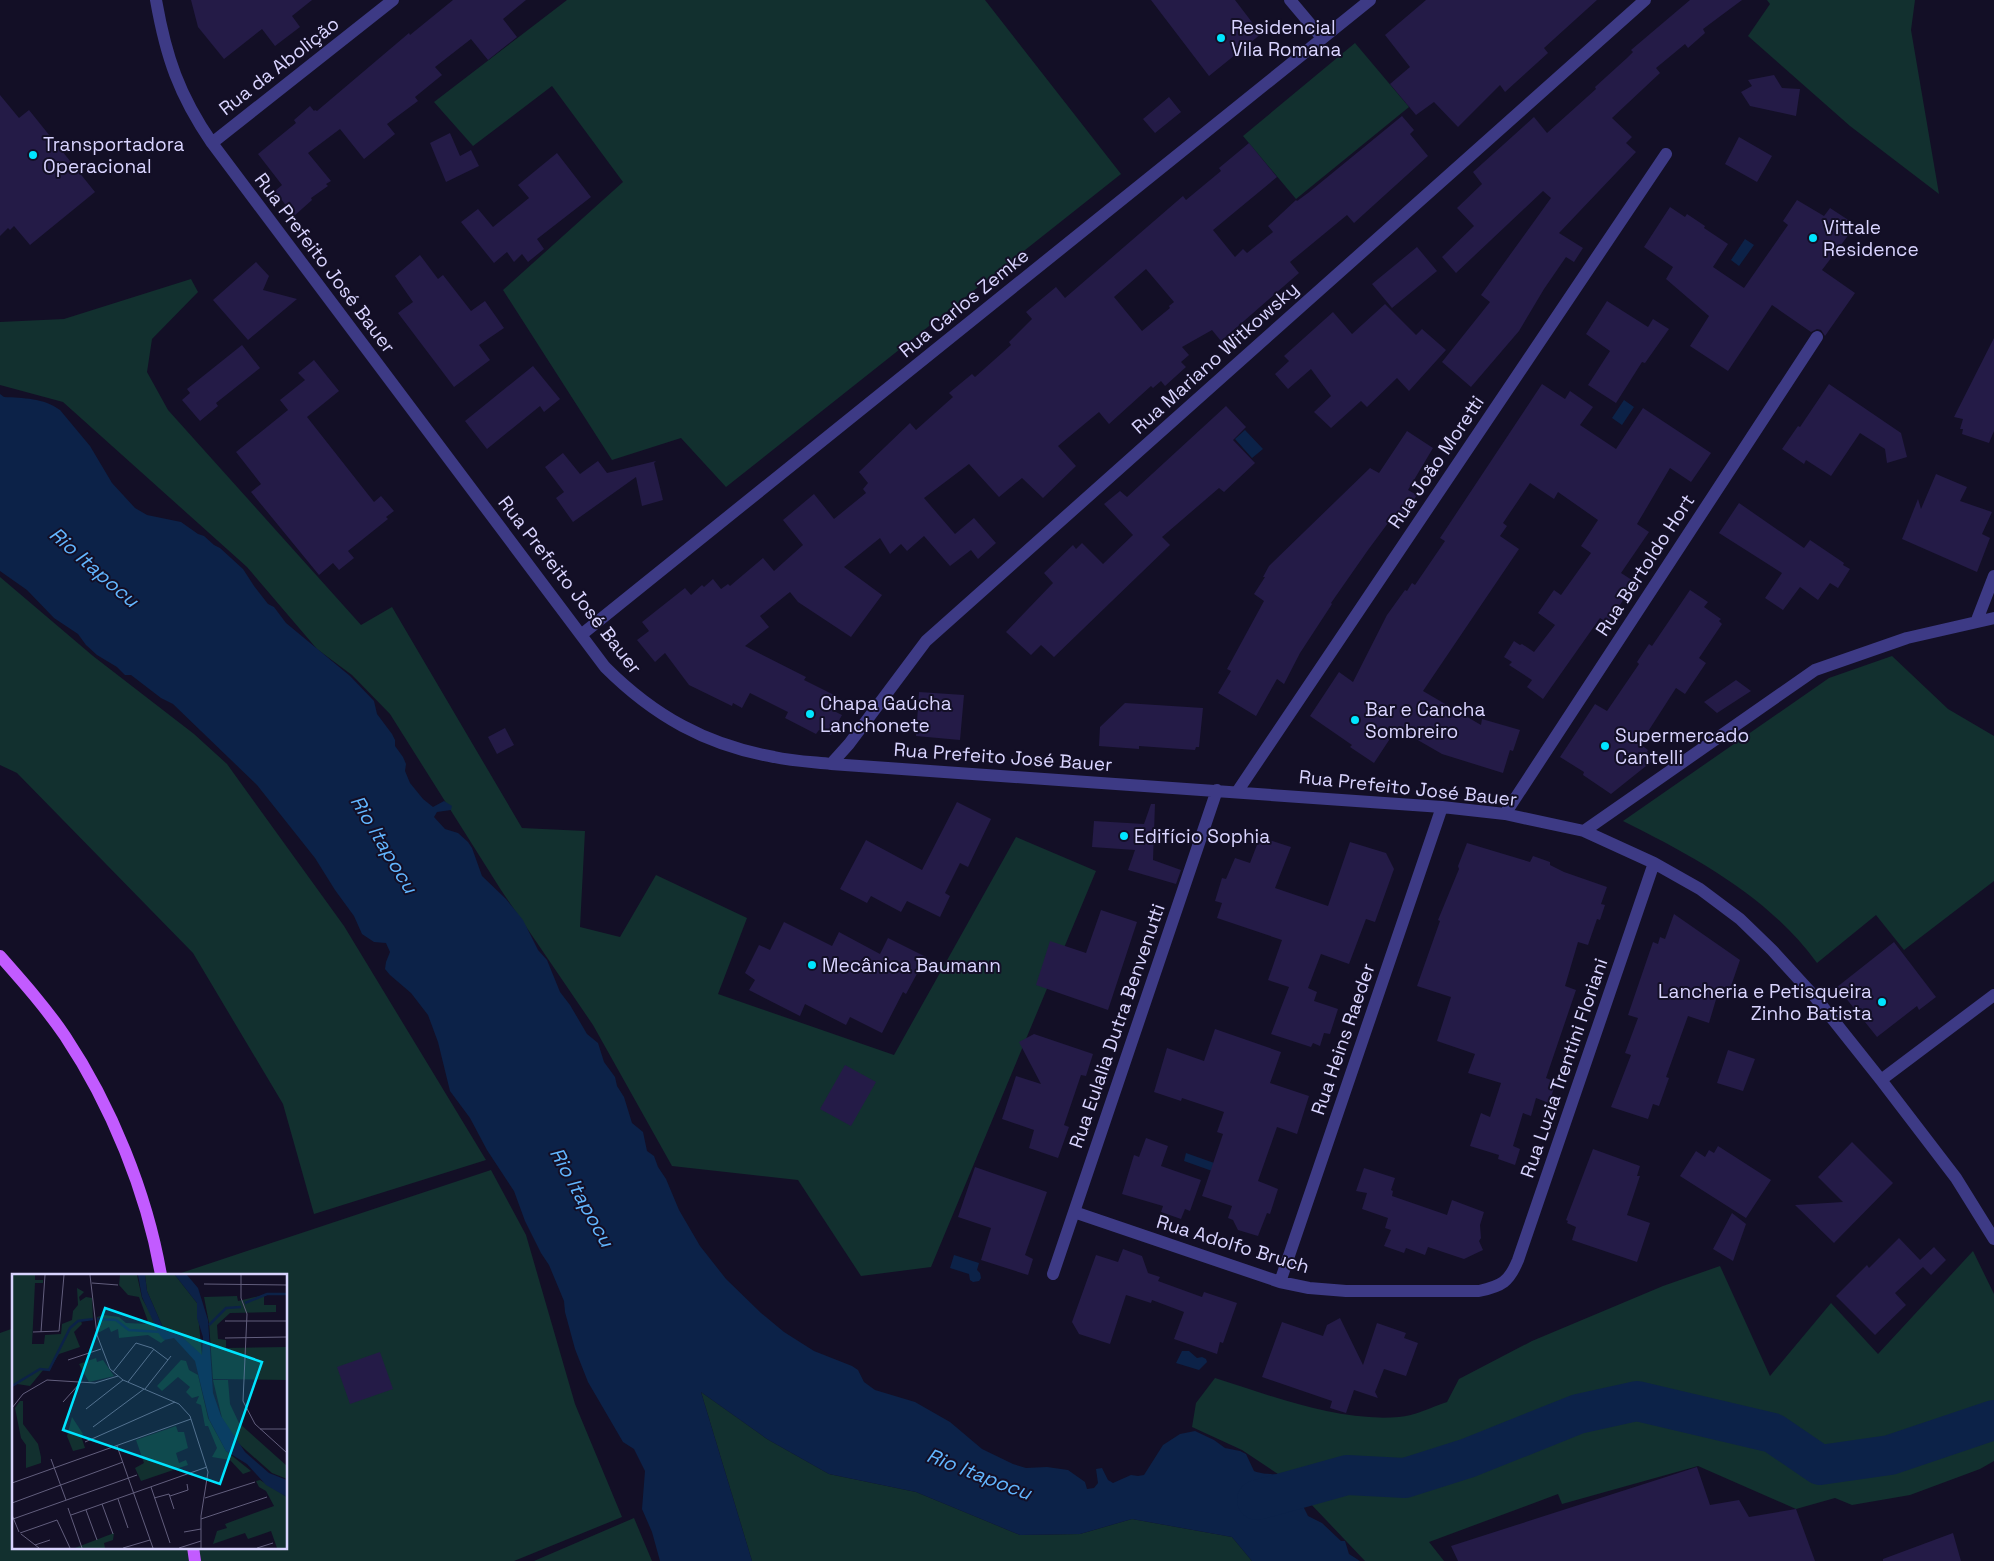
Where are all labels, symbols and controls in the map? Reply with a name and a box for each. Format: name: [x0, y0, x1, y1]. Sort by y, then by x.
street label: Rua da Abolição: [214, 11, 344, 121]
place label: Residencial Vila Romana: [1231, 15, 1342, 62]
marker: Residencial Vila Romana: [1215, 32, 1227, 44]
place label: Transportadora Operacional: [43, 132, 184, 179]
marker: Transportadora Operacional: [27, 149, 39, 161]
street label: Rua Prefeito José Bauer: [249, 168, 401, 358]
place label: Vittale Residence: [1823, 215, 1919, 262]
marker: Vittale Residence: [1807, 232, 1819, 244]
street label: Rua Carlos Zemke: [894, 243, 1034, 363]
street label: Rua Mariano Witkowsky: [1126, 276, 1304, 440]
street label: Rua João Moretti: [1382, 391, 1490, 533]
street label: Rua Bertoldo Hort: [1590, 489, 1700, 641]
street label: Rua Prefeito José Bauer: [493, 491, 647, 679]
water label: Rio Itapocu: [44, 521, 145, 614]
place label: Chapa Gaúcha Lanchonete: [820, 691, 952, 738]
place label: Bar e Cancha Sombreiro: [1365, 697, 1485, 744]
marker: Chapa Gaúcha Lanchonete: [804, 708, 816, 720]
marker: Bar e Cancha Sombreiro: [1349, 714, 1361, 726]
place label: Supermercado Cantelli: [1615, 723, 1749, 770]
street label: Rua Prefeito José Bauer: [893, 737, 1113, 777]
marker: Supermercado Cantelli: [1599, 740, 1611, 752]
street label: Rua Prefeito José Bauer: [1298, 764, 1518, 812]
water label: Rio Itapocu: [345, 790, 424, 899]
place label: Edifício Sophia: [1134, 824, 1270, 849]
marker: Edifício Sophia: [1118, 830, 1130, 842]
street label: Rua Eulalia Dutra Benvenutti: [1063, 900, 1171, 1152]
place label: Mecânica Baumann: [822, 953, 1001, 978]
street label: Rua Luzia Trentini Floriani: [1515, 955, 1613, 1181]
marker: Mecânica Baumann: [806, 959, 818, 971]
street label: Rua Heins Raeder: [1305, 960, 1381, 1118]
place label: Lancheria e Petisqueira Zinho Batista: [1658, 979, 1872, 1026]
marker: Lancheria e Petisqueira Zinho Batista: [1876, 996, 1888, 1008]
water label: Rio Itapocu: [544, 1143, 621, 1253]
street label: Rua Adolfo Bruch: [1153, 1209, 1313, 1279]
inset map: [12, 1274, 288, 1548]
water label: Rio Itapocu: [923, 1442, 1037, 1506]

